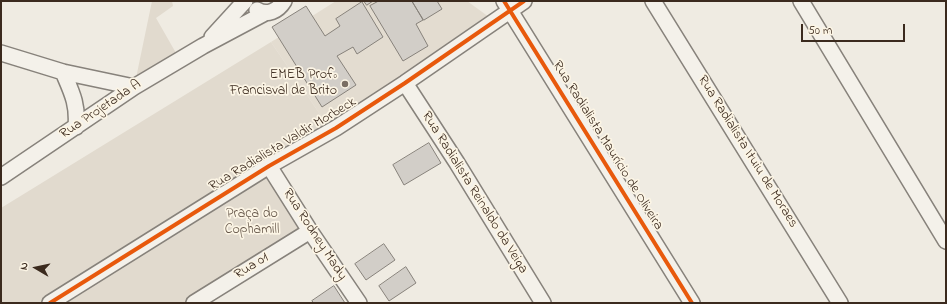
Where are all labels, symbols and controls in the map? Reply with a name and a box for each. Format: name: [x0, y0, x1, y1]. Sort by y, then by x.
scale bar: [803, 16, 907, 42]
text: 50 m: [808, 22, 832, 40]
street label: Rua Radialista Maurício de Oliveira: [548, 58, 666, 234]
place label: EMEB Profº Francisval de Brito: [230, 68, 337, 100]
street label: Rua Radialista Ituiu de Moraes: [693, 73, 801, 231]
street label: Rua Projetada A: [57, 77, 145, 143]
marker: EMEB Profº Francisval de Brito: [340, 79, 350, 89]
street label: Rua Radialista Valdir Morbeck: [206, 94, 360, 196]
street label: Rua Radialista Reinaldo da Veiga: [417, 109, 531, 277]
street label: Rua Rodney Mady: [278, 186, 350, 284]
park label: Praça do Cophamill: [225, 207, 279, 240]
north arrow: [16, 248, 56, 288]
street label: Rua 01: [232, 250, 272, 284]
text: N: [16, 261, 33, 271]

